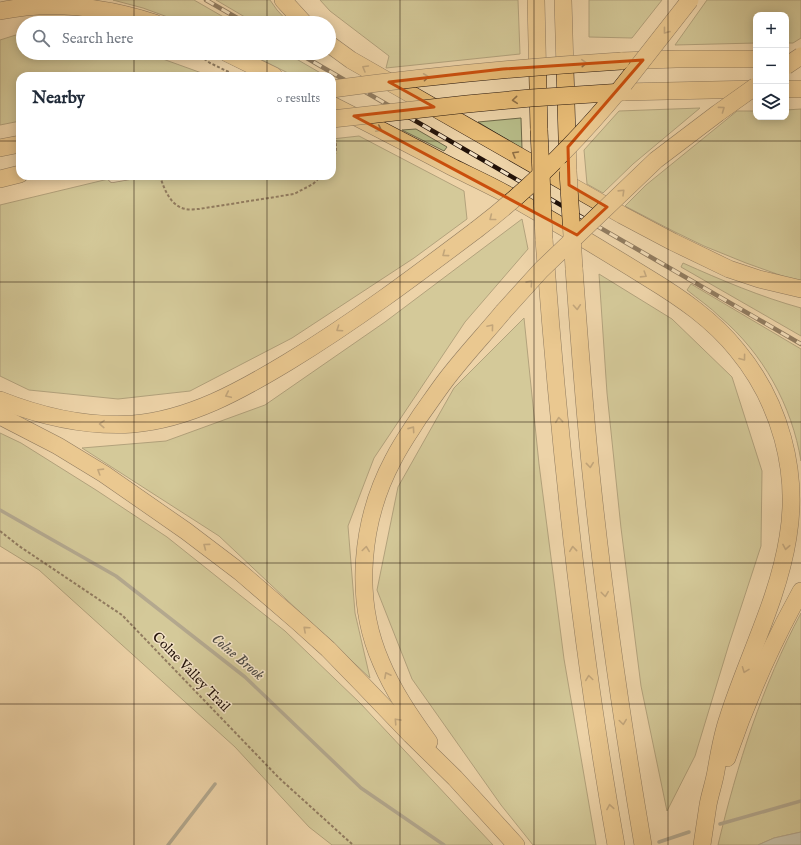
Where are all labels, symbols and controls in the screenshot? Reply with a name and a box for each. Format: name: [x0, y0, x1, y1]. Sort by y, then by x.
map controls: [753, 12, 789, 120]
button: +: [753, 12, 789, 48]
search box: [16, 16, 336, 60]
one-way arrow: [664, 26, 671, 33]
icon: search: [30, 27, 52, 49]
text: Search here: [62, 29, 133, 48]
button: −: [753, 48, 789, 84]
one-way arrow: [581, 59, 587, 68]
one-way arrow: [362, 66, 370, 73]
one-way arrow: [423, 73, 429, 82]
button: layers: [753, 84, 789, 120]
text: Nearby: [32, 88, 85, 109]
text: 0 results: [276, 90, 320, 107]
one-way arrow: [511, 95, 518, 104]
one-way arrow: [718, 107, 725, 114]
one-way arrow: [375, 124, 383, 132]
one-way arrow: [512, 151, 519, 159]
one-way arrow: [617, 189, 625, 197]
one-way arrow: [490, 213, 497, 220]
one-way arrow: [443, 249, 450, 256]
one-way arrow: [640, 270, 647, 278]
one-way arrow: [525, 280, 532, 288]
one-way arrow: [572, 304, 581, 310]
one-way arrow: [337, 324, 344, 331]
one-way arrow: [487, 324, 494, 331]
one-way arrow: [738, 353, 745, 360]
one-way arrow: [224, 390, 232, 398]
one-way arrow: [555, 417, 564, 423]
one-way arrow: [99, 420, 105, 428]
one-way arrow: [407, 426, 415, 433]
one-way arrow: [585, 462, 594, 468]
one-way arrow: [97, 469, 104, 476]
one-way arrow: [203, 543, 210, 551]
one-way arrow: [783, 544, 791, 550]
one-way arrow: [361, 546, 370, 552]
one-way arrow: [569, 546, 578, 552]
one-way arrow: [600, 591, 609, 597]
one-way arrow: [303, 626, 311, 634]
street label: Colne Valley Trail: [148, 628, 234, 716]
water label: Colne Brook: [208, 629, 268, 685]
one-way arrow: [742, 666, 750, 673]
one-way arrow: [385, 672, 392, 680]
one-way arrow: [585, 675, 594, 681]
one-way arrow: [395, 718, 402, 726]
one-way arrow: [618, 719, 627, 726]
one-way arrow: [606, 804, 614, 810]

